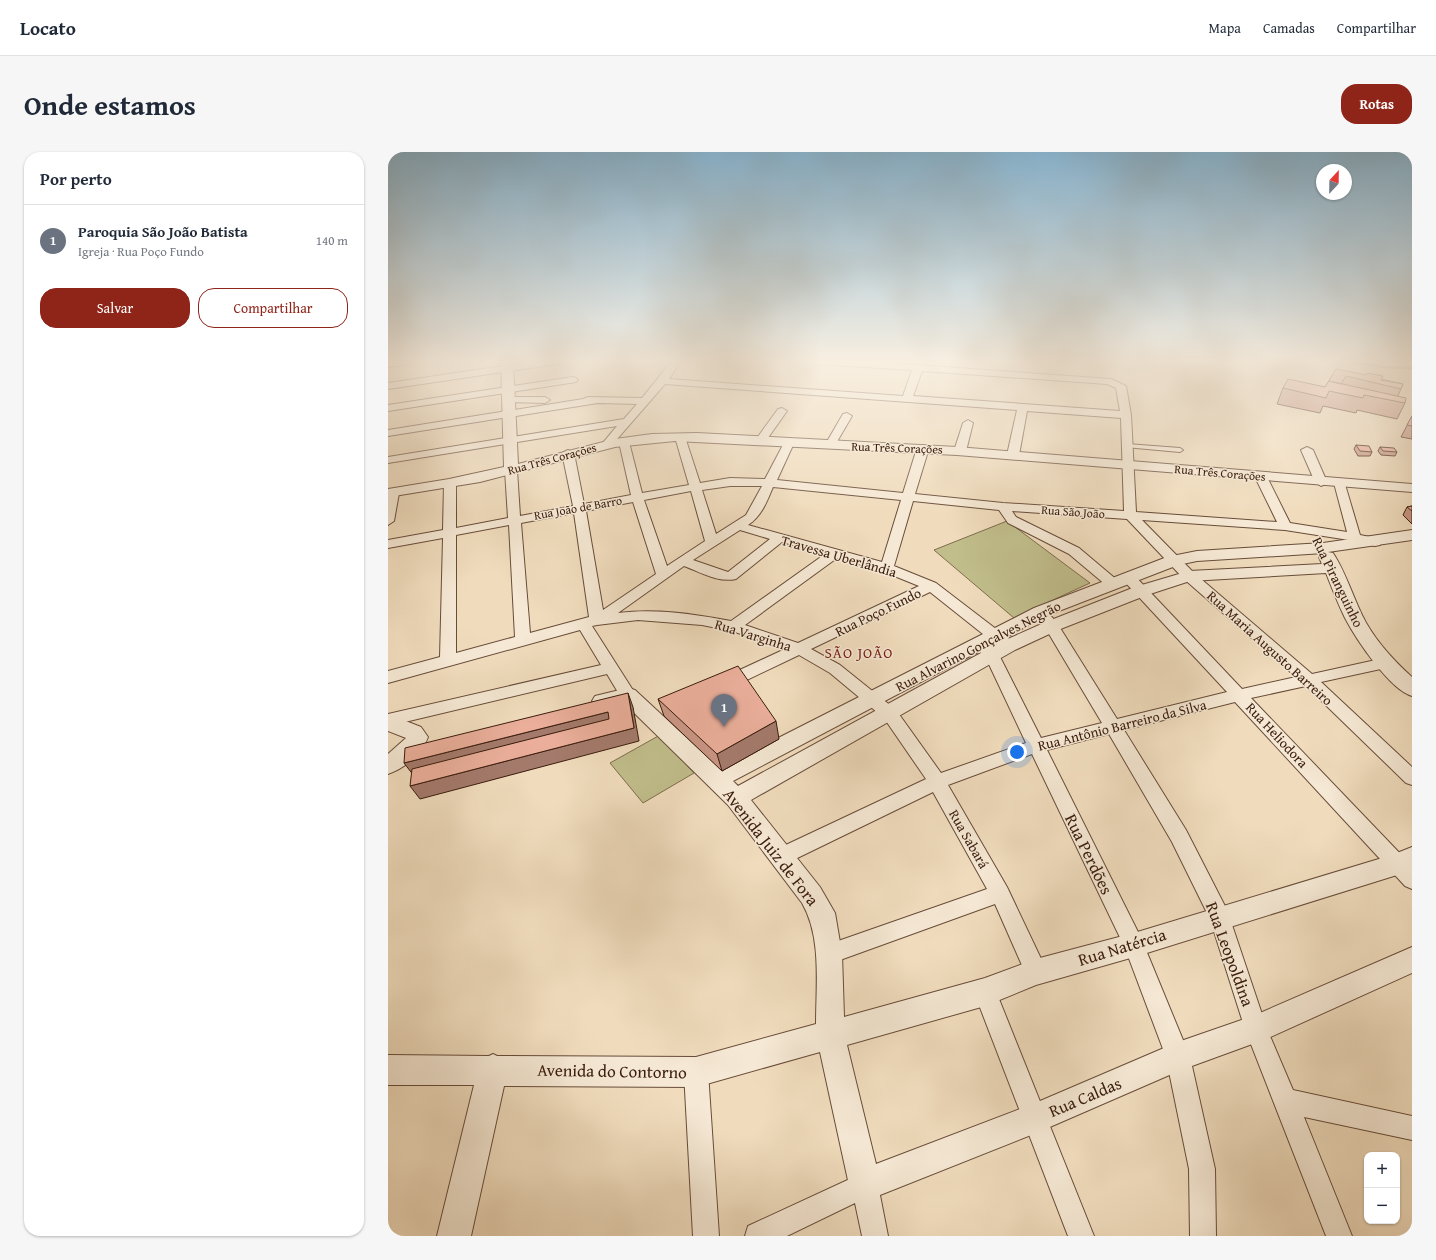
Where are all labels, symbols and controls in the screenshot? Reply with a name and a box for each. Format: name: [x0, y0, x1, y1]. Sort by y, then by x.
text: Locato: [20, 14, 76, 42]
text: Mapa: [1209, 18, 1241, 38]
text: Camadas: [1263, 18, 1315, 38]
text: Compartilhar: [1337, 18, 1416, 38]
text: Onde estamos: [24, 84, 196, 125]
button: Rotas: [1341, 84, 1412, 124]
north arrow: [1316, 164, 1352, 200]
text: Por perto: [40, 166, 112, 191]
text: Paroquia São João Batista: [78, 221, 248, 242]
text: 1: [50, 231, 56, 250]
text: 140 m: [316, 231, 348, 250]
text: Igreja · Rua Poço Fundo: [78, 242, 204, 261]
button: Salvar: [40, 288, 190, 328]
button: Compartilhar: [198, 288, 348, 328]
street label: Rua Três Corações: [851, 437, 943, 458]
street label: Rua Três Corações: [506, 438, 598, 479]
street label: Rua Três Corações: [1174, 460, 1267, 485]
street label: Rua João de Barro: [533, 491, 623, 524]
street label: Rua São João: [1041, 501, 1105, 522]
street label: Travessa Uberlândia: [779, 530, 899, 582]
street label: Rua Piranguinho: [1307, 533, 1369, 631]
street label: Rua Poço Fundo: [832, 583, 924, 641]
street label: Rua Maria Augusto Barreiro: [1203, 586, 1337, 710]
street label: Rua Alvarino Gonçalves Negrão: [892, 596, 1064, 696]
street label: Rua Varginha: [712, 614, 794, 656]
district label: SÃO JOÃO: [825, 642, 893, 663]
pin: 1: [711, 694, 737, 727]
street label: Rua Antônio Barreiro da Silva: [1036, 694, 1209, 756]
street label: Rua Heliodora: [1241, 698, 1313, 772]
your location: [1007, 742, 1027, 762]
street label: Avenida Juiz de Fora: [717, 783, 825, 911]
street label: Rua Sabará: [944, 806, 994, 872]
street label: Rua Perdões: [1059, 809, 1120, 899]
street label: Rua Leopoldina: [1200, 898, 1261, 1010]
street label: Rua Natércia: [1075, 921, 1169, 972]
street label: Avenida do Contorno: [537, 1057, 687, 1084]
street label: Rua Caldas: [1045, 1070, 1125, 1123]
map controls: [1364, 1152, 1400, 1224]
button: +: [1364, 1152, 1400, 1188]
button: −: [1364, 1188, 1400, 1224]

